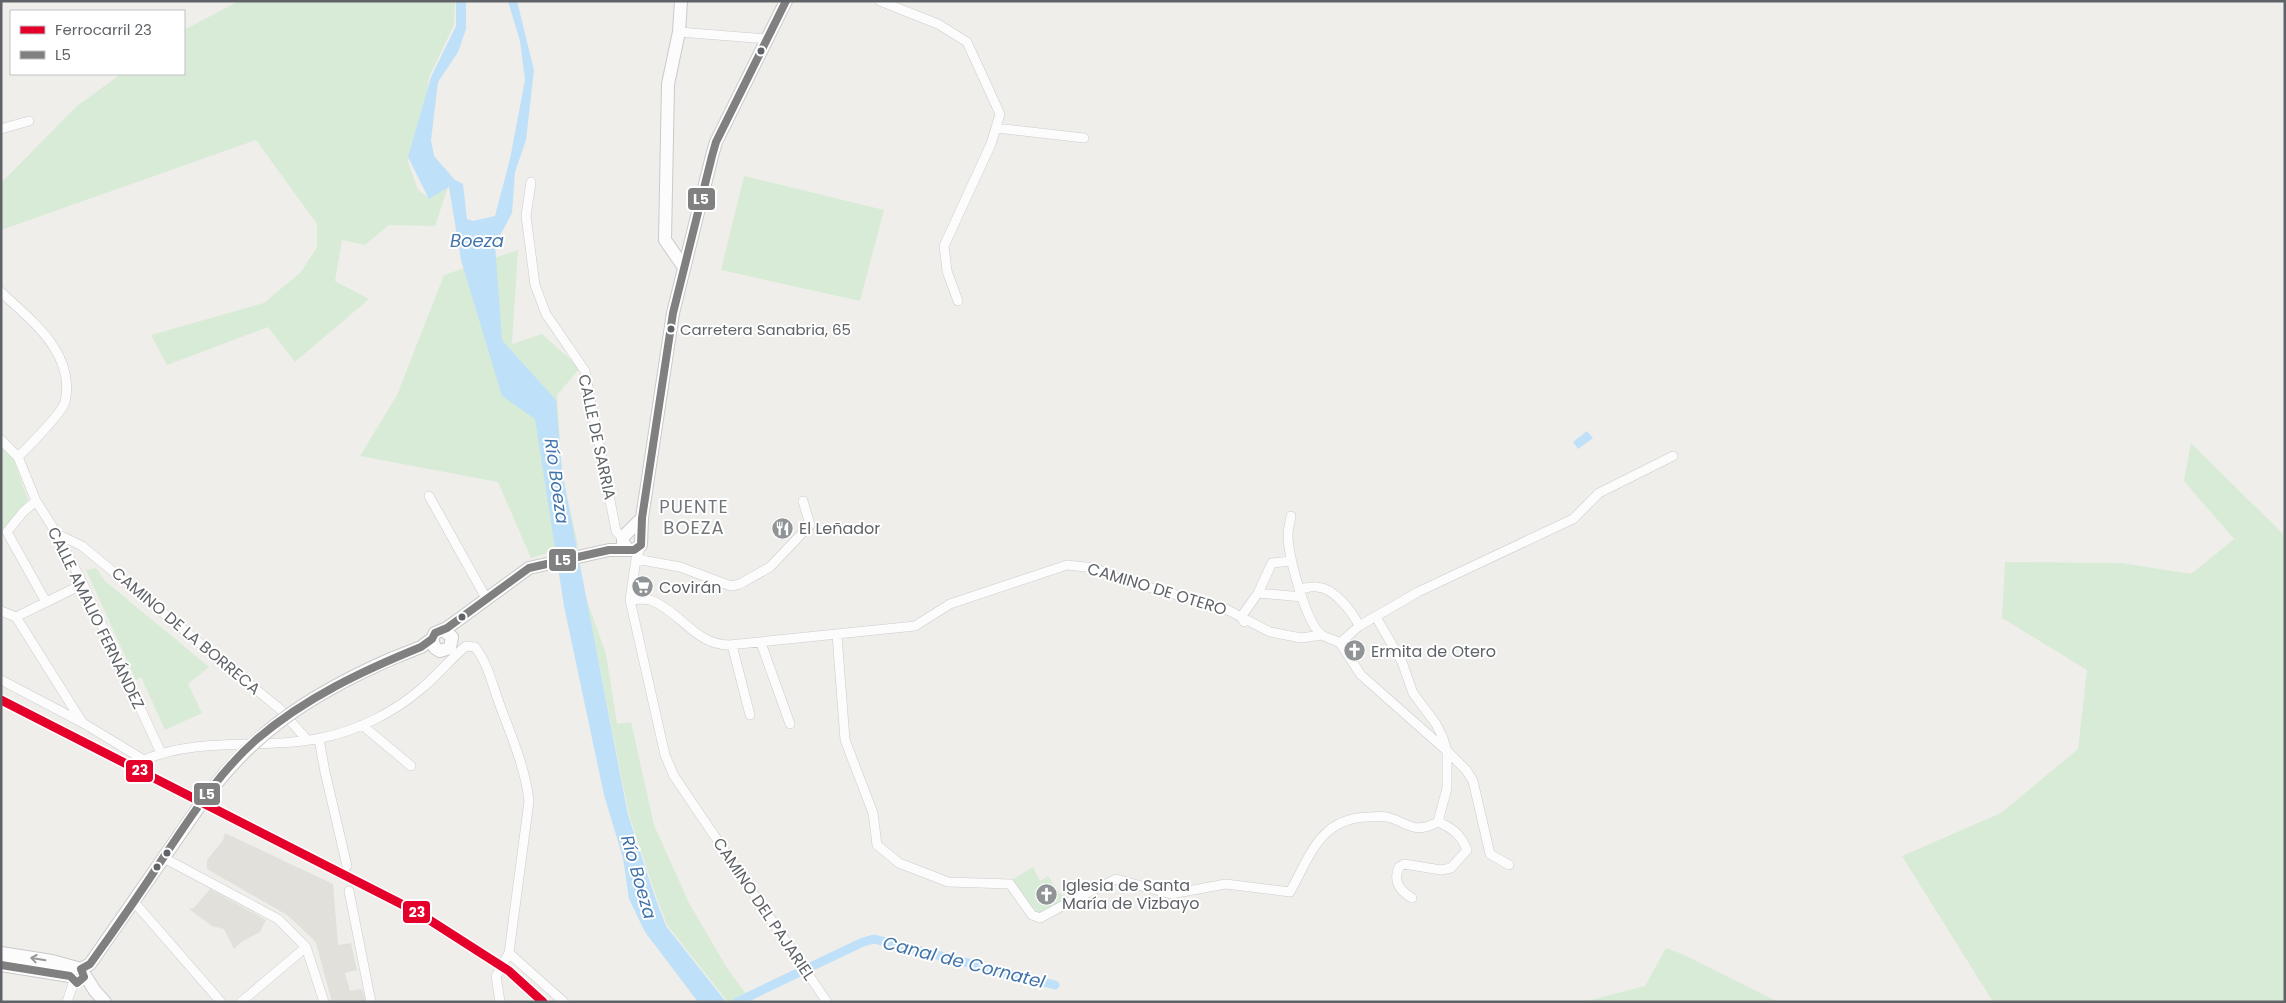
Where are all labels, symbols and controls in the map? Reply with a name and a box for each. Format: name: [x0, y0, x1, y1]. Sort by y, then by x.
legend: [10, 10, 185, 75]
text: Ferrocarril 23: [55, 19, 152, 40]
text: L5: [55, 44, 71, 65]
unlabelled marker: [756, 46, 766, 56]
line badge: L5: [687, 187, 716, 211]
text: L5: [693, 189, 709, 209]
water label: Boeza: [450, 228, 504, 253]
place label: Carretera Sanabria, 65: [680, 319, 851, 340]
marker: Carretera Sanabria, 65: [666, 324, 676, 334]
street label: CALLE DE SARRIA: [572, 372, 622, 502]
water label: Río Boeza: [539, 437, 575, 525]
district label: PUENTE BOEZA: [659, 494, 729, 540]
restaurant icon: El Leñador: [771, 516, 795, 540]
place label: El Leñador: [799, 517, 880, 540]
street label: CALLE AMALIO FERNÁNDEZ: [42, 523, 150, 713]
line badge: L5: [548, 548, 577, 572]
text: L5: [555, 550, 571, 570]
street label: CAMINO DE OTERO: [1085, 557, 1229, 621]
street label: CAMINO DE LA BORRECA: [107, 562, 266, 700]
supermarket icon: Covirán: [631, 575, 655, 599]
place label: Covirán: [659, 576, 722, 599]
unlabelled marker: [457, 612, 467, 622]
church icon: Ermita de Otero: [1343, 639, 1367, 663]
place label: Ermita de Otero: [1371, 640, 1496, 663]
line badge: 23: [125, 759, 154, 783]
text: 23: [132, 760, 148, 780]
line badge: L5: [193, 782, 221, 806]
text: L5: [199, 784, 215, 804]
water label: Río Boeza: [615, 832, 663, 922]
street label: CAMINO DEL PAJARIEL: [708, 833, 820, 985]
unlabelled marker: [162, 848, 172, 858]
unlabelled marker: [152, 862, 162, 872]
place label: Iglesia de Santa María de Vizbayo: [1062, 874, 1200, 915]
church icon: Iglesia de Santa María de Vizbayo: [1034, 882, 1058, 906]
line badge: 23: [402, 900, 431, 924]
text: 23: [409, 902, 425, 922]
water label: Canal de Cornatel: [880, 930, 1048, 994]
one-way arrow: [31, 954, 47, 964]

